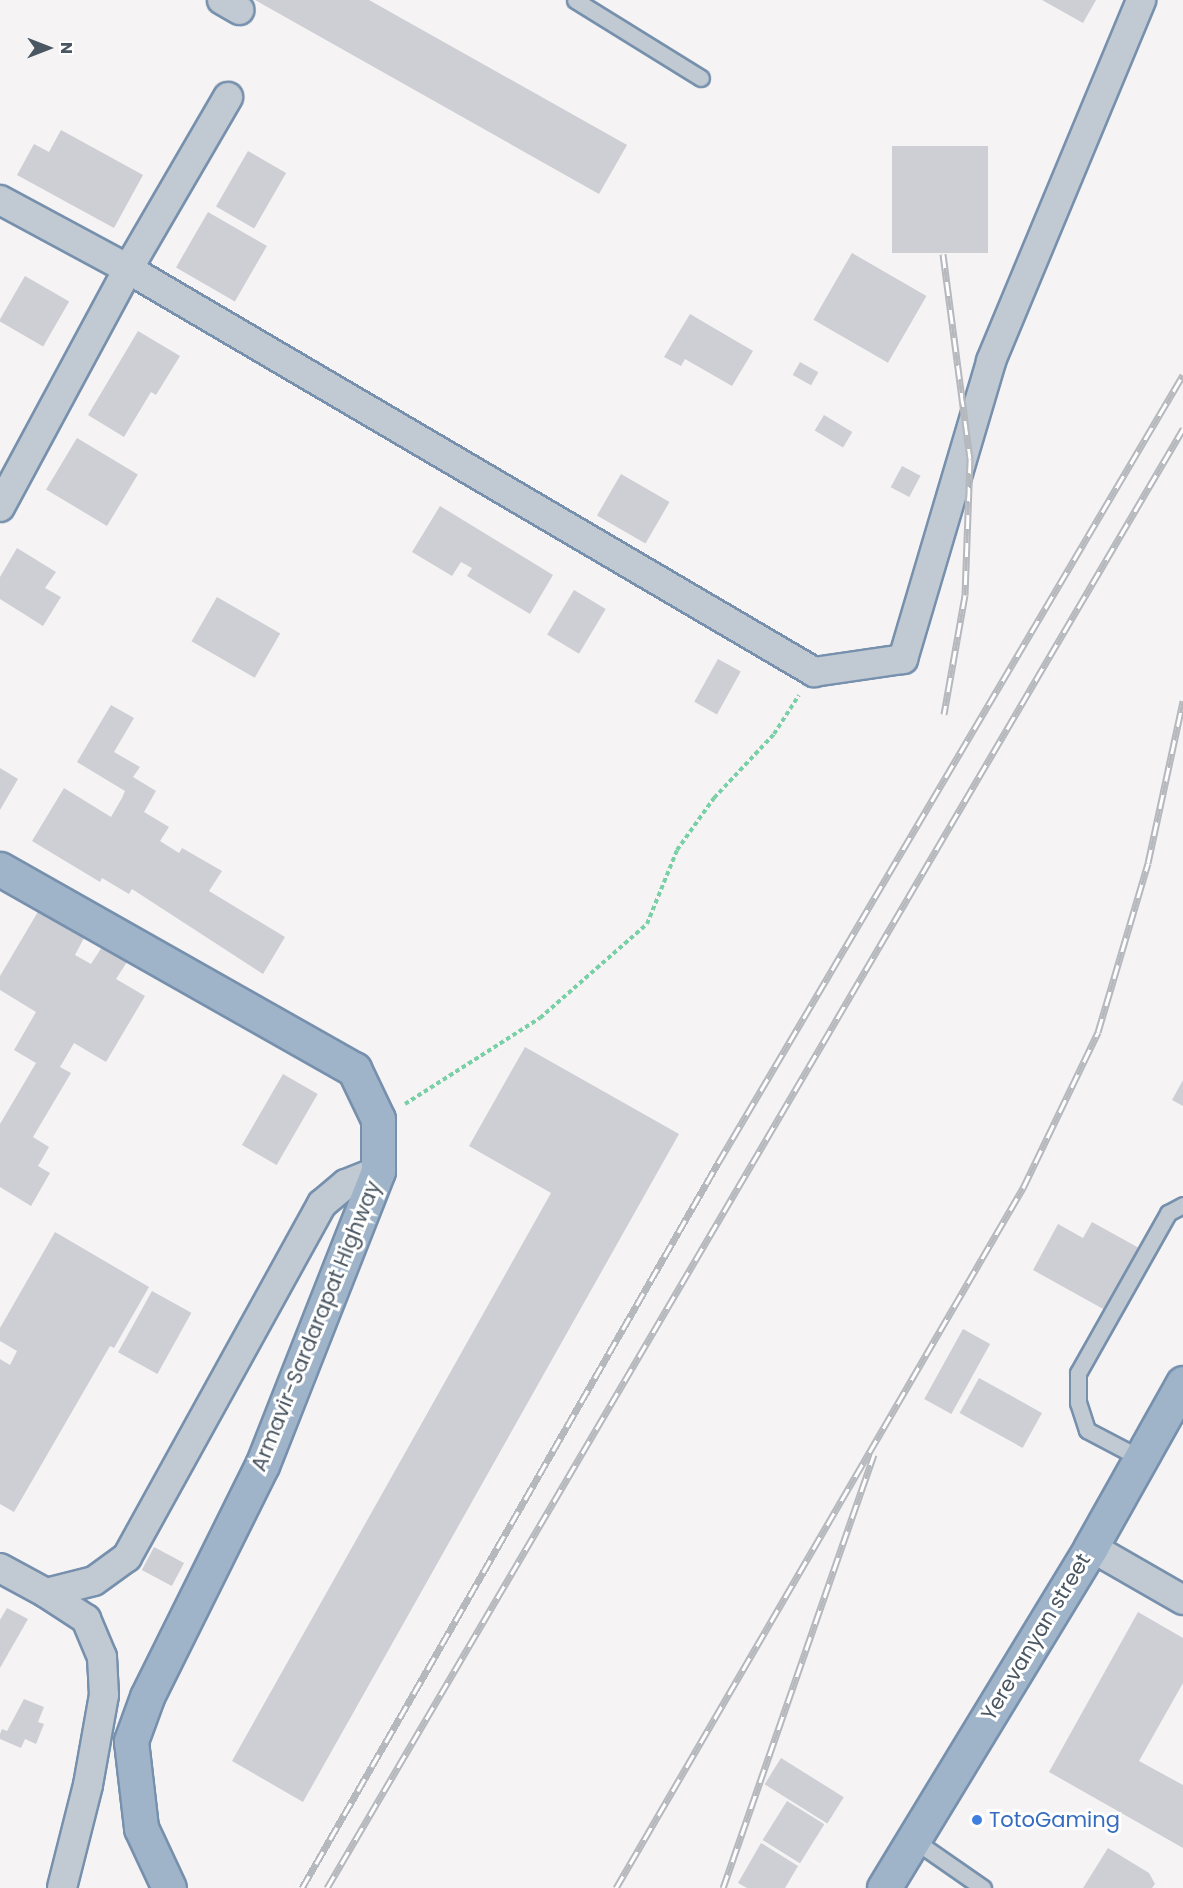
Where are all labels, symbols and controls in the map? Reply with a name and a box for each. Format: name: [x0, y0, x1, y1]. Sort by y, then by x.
north arrow: [18, 18, 78, 78]
text: N: [55, 42, 78, 54]
street label: Armavir-Sardarapat Highway: [246, 1177, 386, 1475]
street label: Yerevanyan street: [976, 1549, 1096, 1725]
place label: TotoGaming: [989, 1807, 1120, 1833]
marker: TotoGaming: [970, 1813, 984, 1827]

